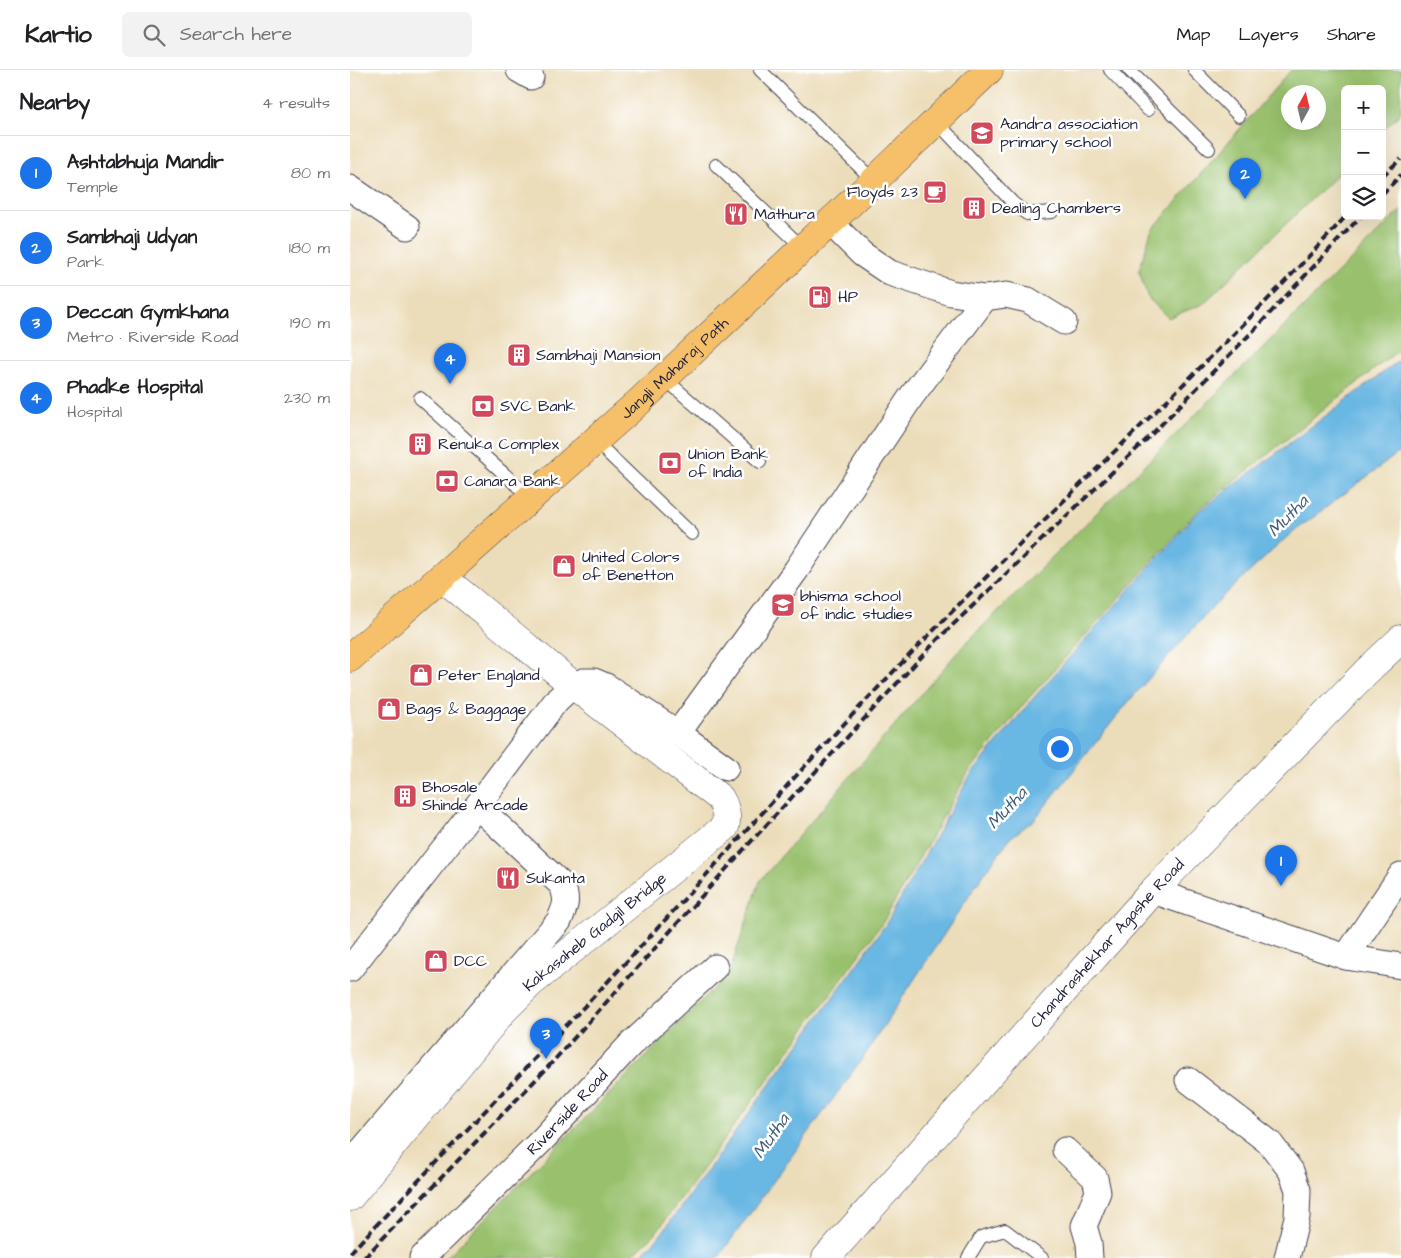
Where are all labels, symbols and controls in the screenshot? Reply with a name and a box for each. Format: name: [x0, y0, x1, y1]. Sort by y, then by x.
search box: [122, 12, 472, 57]
text: Kartio: [25, 18, 92, 52]
icon: search: [140, 21, 168, 49]
text: Search here: [180, 21, 292, 48]
text: Map: [1176, 22, 1210, 47]
text: Layers: [1238, 22, 1299, 47]
text: Share: [1327, 22, 1376, 47]
north arrow: [1281, 85, 1326, 130]
map controls: [1341, 85, 1386, 220]
button: +: [1341, 85, 1386, 130]
text: Nearby: [20, 88, 90, 117]
text: 4 results: [262, 92, 330, 114]
place label: Aandra association primary school: [1000, 113, 1138, 154]
school or university icon: Aandra association primary school: [969, 120, 995, 146]
button: −: [1341, 130, 1386, 175]
text: Ashtabhuja Mandir: [67, 149, 224, 176]
pin: 2: [1229, 158, 1261, 199]
text: 1: [35, 162, 37, 184]
text: 80 m: [291, 162, 330, 184]
button: layers: [1341, 175, 1386, 220]
text: Temple: [67, 176, 118, 198]
cafe icon: Floyds 23: [922, 179, 948, 205]
place label: Floyds 23: [847, 181, 918, 204]
building icon: Dealing Chambers: [961, 195, 987, 221]
place label: Dealing Chambers: [992, 197, 1121, 220]
restaurant icon: Mathura: [723, 201, 749, 227]
place label: Mathura: [754, 203, 815, 225]
text: Sambhaji Udyan: [67, 224, 197, 251]
text: 2: [31, 237, 41, 259]
text: 180 m: [289, 237, 330, 259]
text: Park: [67, 251, 104, 273]
fuel station icon: HP: [807, 284, 833, 310]
place label: HP: [838, 286, 858, 308]
text: Deccan Gymkhana: [67, 299, 229, 326]
text: 3: [32, 312, 40, 334]
text: 190 m: [290, 312, 330, 334]
street label: Jangli Maharaj Path: [616, 312, 733, 424]
text: Metro · Riverside Road: [67, 326, 238, 348]
building icon: Sambhaji Mansion: [506, 342, 532, 368]
pin: 4: [434, 343, 466, 384]
place label: Sambhaji Mansion: [536, 344, 660, 366]
text: Phadke Hospital: [67, 374, 203, 401]
text: 4: [31, 387, 41, 409]
text: 230 m: [284, 387, 330, 409]
bank icon: SVC Bank: [470, 393, 496, 419]
place label: SVC Bank: [500, 395, 576, 417]
text: Hospital: [67, 401, 122, 423]
building icon: Renuka Complex: [407, 431, 433, 457]
place label: Renuka Complex: [438, 433, 559, 455]
place label: Union Bank of India: [688, 443, 768, 483]
bank icon: Union Bank of India: [657, 450, 683, 476]
bank icon: Canara Bank: [434, 468, 460, 494]
place label: Canara Bank: [464, 470, 561, 492]
water label: Mutha: [1262, 489, 1315, 542]
place label: United Colors of Benetton: [582, 546, 680, 586]
shop icon: United Colors of Benetton: [551, 553, 577, 579]
place label: bhisma school of indic studies: [800, 585, 912, 625]
school or university icon: bhisma school of indic studies: [770, 592, 796, 618]
shop icon: Peter England: [408, 662, 434, 688]
place label: Peter England: [438, 664, 540, 687]
shop icon: Bags & Baggage: [376, 696, 402, 722]
place label: Bags & Baggage: [406, 698, 527, 721]
your location: [1047, 736, 1073, 762]
place label: Bhosale Shinde Arcade: [422, 776, 528, 816]
water label: Mutha: [981, 781, 1034, 835]
building icon: Bhosale Shinde Arcade: [392, 783, 418, 809]
pin: 1: [1265, 845, 1297, 886]
street label: Chandrashekhar Agashe Road: [1025, 854, 1189, 1033]
restaurant icon: Sukanta: [495, 865, 521, 891]
street label: Kakasaheb Gadgil Bridge: [518, 867, 671, 996]
place label: Sukanta: [526, 867, 585, 889]
shop icon: DCC: [423, 948, 449, 974]
place label: DCC: [454, 950, 487, 972]
pin: 3: [530, 1018, 562, 1059]
street label: Riverside Road: [522, 1064, 613, 1160]
water label: Mutha: [747, 1108, 796, 1163]

